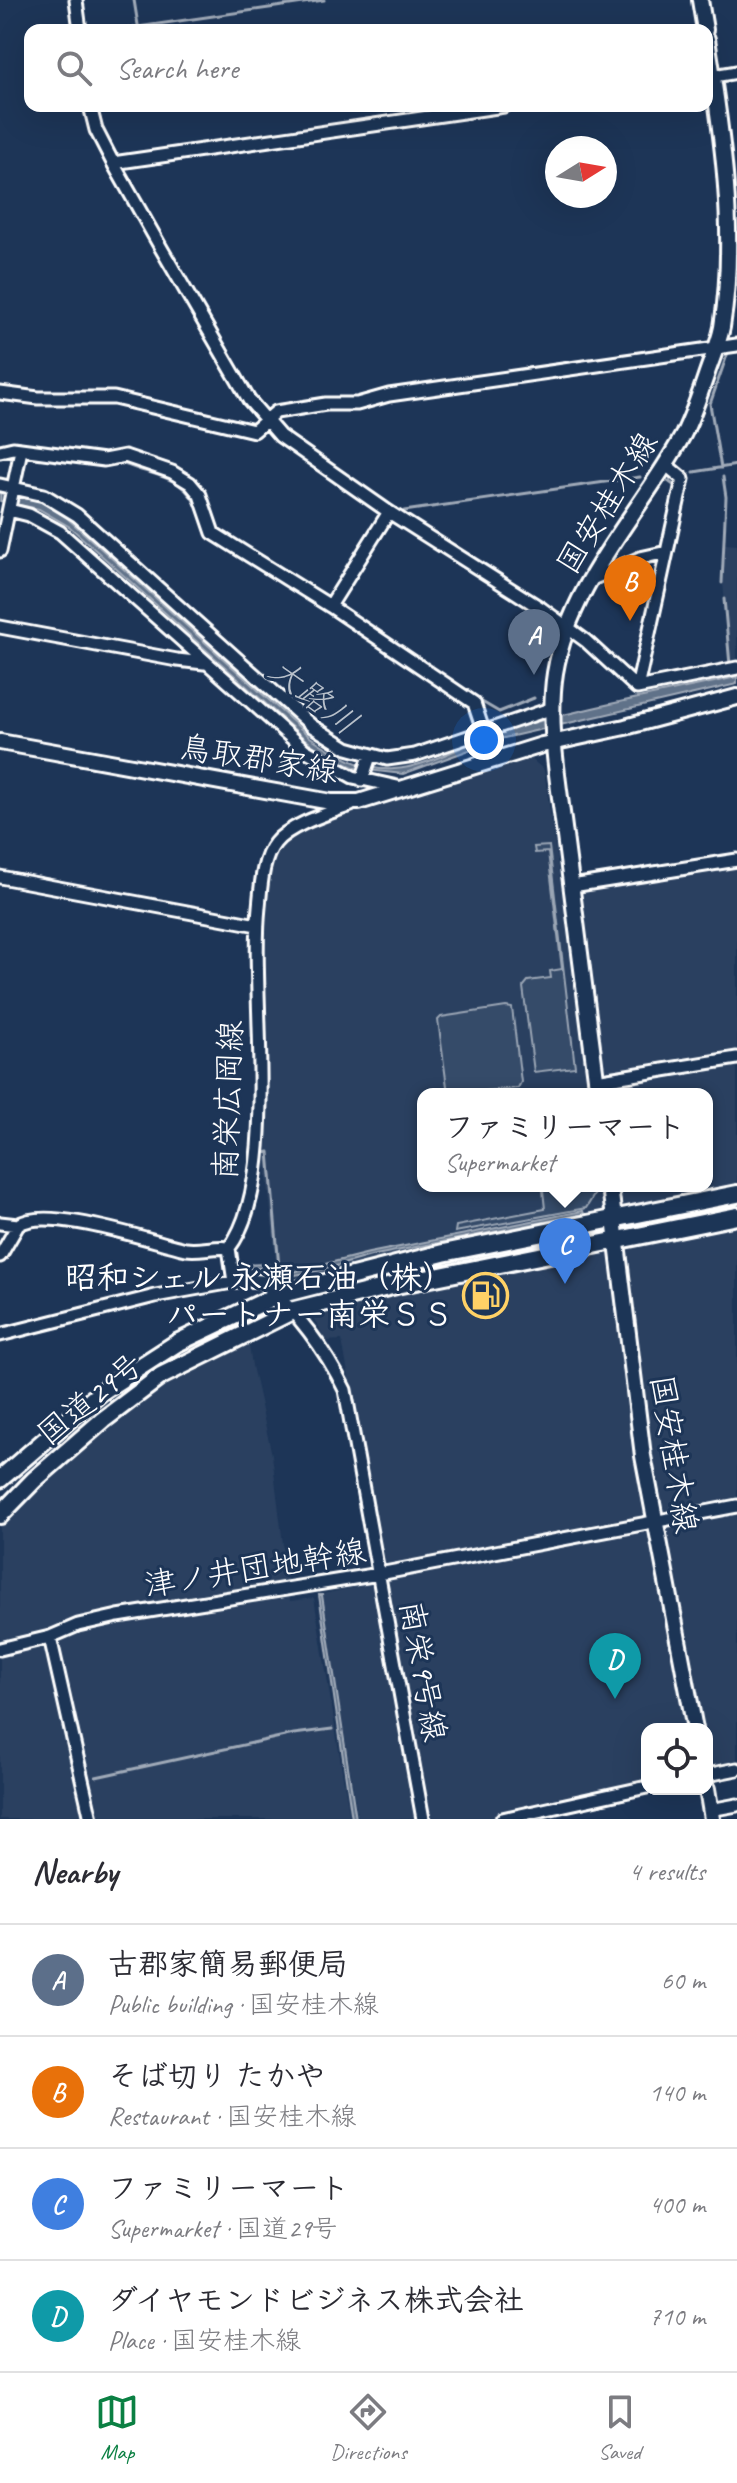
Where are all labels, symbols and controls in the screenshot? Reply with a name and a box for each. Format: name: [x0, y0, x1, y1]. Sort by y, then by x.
search box: [24, 24, 713, 112]
icon: search: [52, 46, 96, 90]
text: Search here: [116, 49, 238, 87]
north arrow: [545, 136, 617, 208]
street label: 国安桂木線: [547, 424, 667, 582]
pin: B: [604, 555, 656, 621]
pin: A: [508, 609, 560, 675]
water label: 大路川: [261, 648, 367, 744]
your location: [464, 720, 504, 760]
street label: 鳥取郡家線: [177, 726, 341, 792]
street label: 南栄広岡線: [205, 1019, 251, 1181]
popup: [417, 1088, 713, 1192]
text: ファミリーマート: [444, 1108, 686, 1146]
text: Supermarket: [444, 1146, 555, 1179]
pin: C: [539, 1218, 591, 1284]
place label: 昭和シェル 永瀬石油（株） パートナー南栄ＳＳ: [65, 1257, 454, 1335]
fuel station icon: 昭和シェル 永瀬石油（株） パートナー南栄ＳＳ: [461, 1271, 509, 1319]
street label: 国道29号: [29, 1344, 151, 1454]
street label: 国安桂木線: [641, 1372, 707, 1536]
street label: 津ノ井団地幹線: [141, 1530, 369, 1606]
street label: 南栄9号線: [390, 1597, 456, 1745]
pin: D: [589, 1633, 641, 1699]
map controls: [641, 1723, 713, 1795]
button: locate: [641, 1723, 713, 1795]
text: Nearby: [32, 1850, 118, 1893]
text: 4 results: [629, 1855, 705, 1888]
text: 古郡家簡易郵便局: [108, 1945, 348, 1983]
text: A: [51, 1964, 65, 1997]
text: 60 m: [661, 1964, 705, 1997]
text: Public building · 国安桂木線: [108, 1988, 379, 2021]
text: そば切り たかや: [108, 2057, 325, 2095]
text: B: [51, 2076, 65, 2109]
text: 140 m: [649, 2076, 705, 2109]
text: Restaurant · 国安桂木線: [108, 2100, 356, 2133]
text: ファミリーマート: [108, 2169, 349, 2207]
text: C: [52, 2188, 64, 2221]
text: 400 m: [649, 2188, 705, 2221]
text: Supermarket · 国道29号: [108, 2212, 337, 2245]
text: ダイヤモンドビジネス株式会社: [108, 2281, 524, 2319]
text: D: [50, 2300, 66, 2333]
text: 710 m: [649, 2300, 705, 2333]
text: Place · 国安桂木線: [108, 2324, 301, 2357]
tab: Map: [95, 2390, 139, 2466]
tab: Directions: [330, 2390, 407, 2466]
tab: Saved: [598, 2390, 642, 2466]

